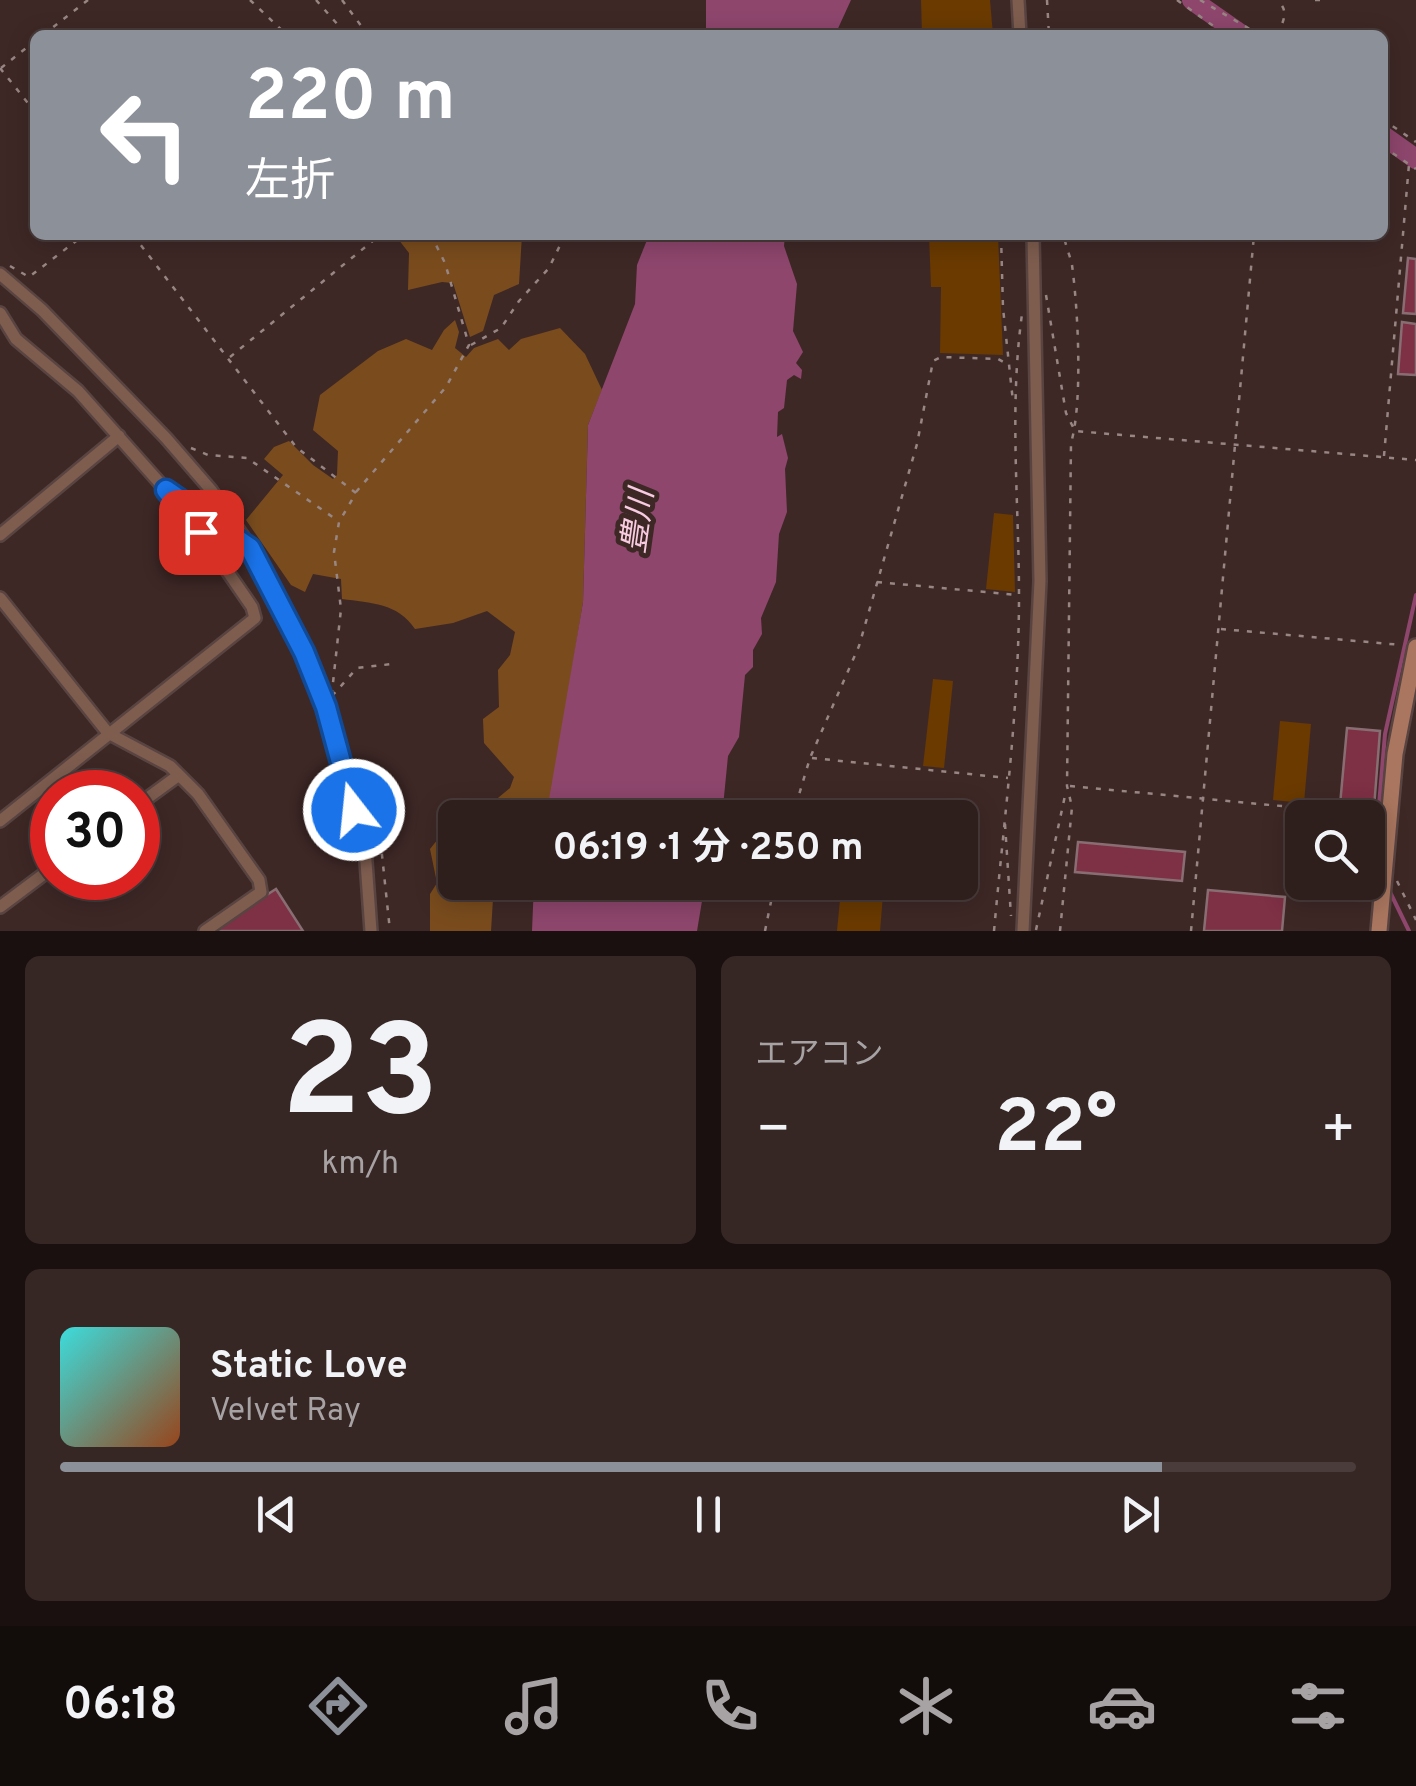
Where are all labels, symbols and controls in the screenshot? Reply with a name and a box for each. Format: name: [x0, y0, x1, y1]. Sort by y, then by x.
text: 220 m: [245, 56, 455, 145]
icon: left: [80, 70, 210, 200]
text: 左折: [245, 155, 335, 212]
water label: 豊川: [616, 484, 665, 556]
pin: [159, 490, 244, 575]
icon: arrive: [174, 505, 229, 560]
position arrow: [302, 758, 406, 862]
speed limit sign: 30: [30, 770, 160, 900]
map controls: [1285, 800, 1385, 900]
button: search: [1285, 800, 1385, 900]
text: 06:19 · 1 分 · 250 m: [553, 825, 863, 874]
text: 23: [282, 997, 439, 1162]
text: エアコン: [756, 1036, 884, 1076]
text: 22°: [994, 1084, 1117, 1179]
text: −: [756, 1097, 791, 1167]
text: +: [1321, 1097, 1356, 1167]
text: km/h: [321, 1145, 399, 1185]
text: Static Love: [210, 1343, 408, 1392]
text: Velvet Ray: [210, 1392, 361, 1432]
icon: previous: [249, 1487, 304, 1542]
icon: pause: [681, 1487, 736, 1542]
icon: next: [1113, 1487, 1168, 1542]
icon: directions: [303, 1671, 373, 1741]
icon: music: [499, 1671, 569, 1741]
icon: phone: [695, 1671, 765, 1741]
icon: climate: [891, 1671, 961, 1741]
icon: car: [1087, 1671, 1157, 1741]
icon: filters: [1283, 1671, 1353, 1741]
text: 06:18: [63, 1678, 177, 1735]

